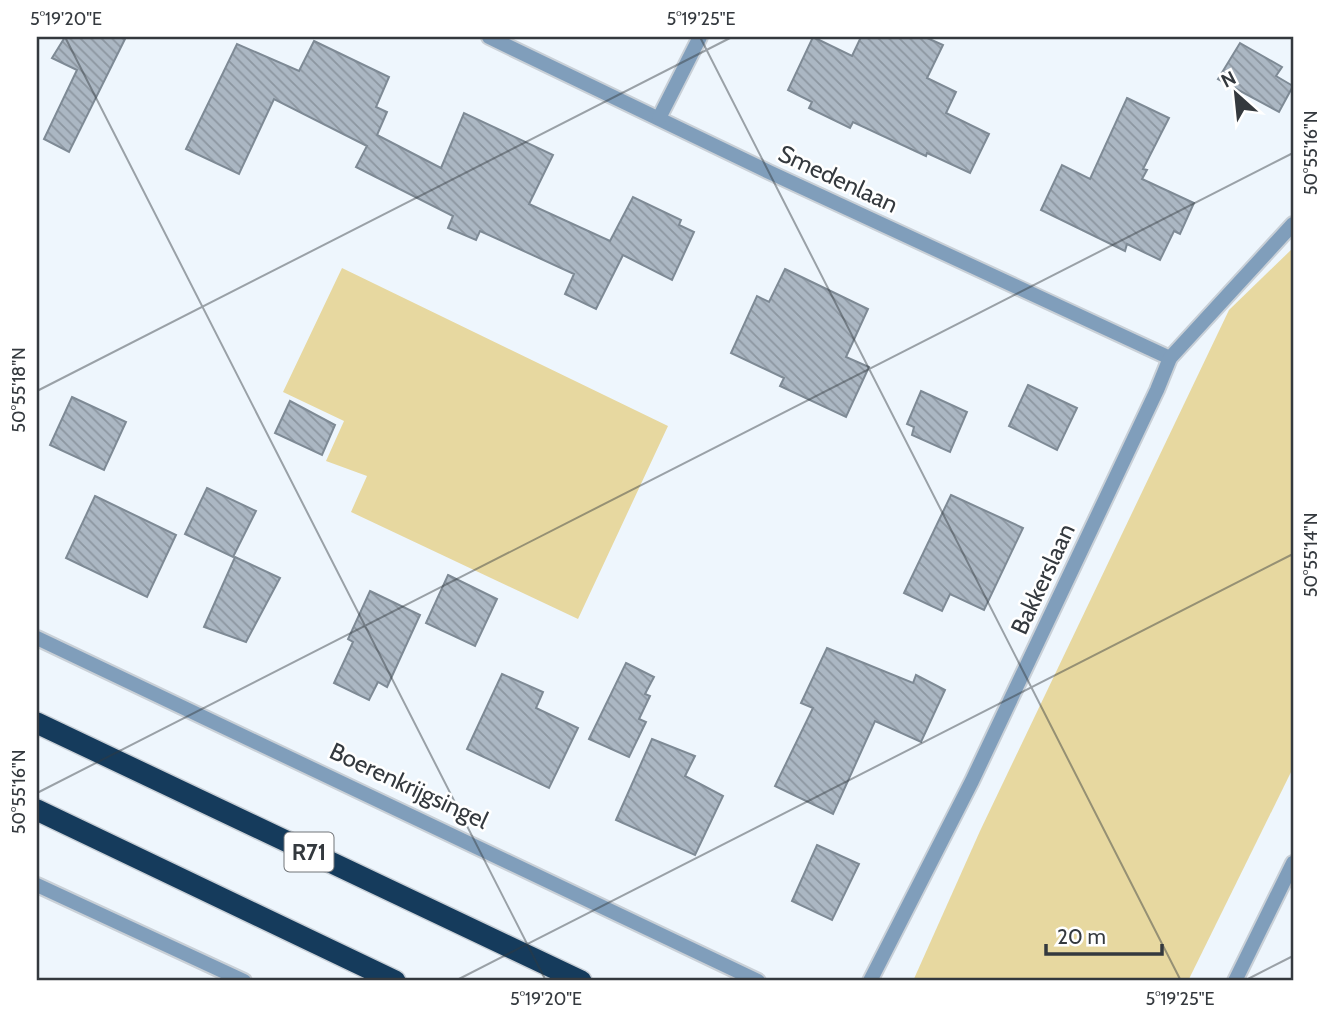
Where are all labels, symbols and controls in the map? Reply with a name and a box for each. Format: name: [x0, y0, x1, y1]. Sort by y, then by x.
text: 5°19'20"E: [30, 8, 102, 30]
text: 5°19'25"E: [666, 8, 736, 30]
north arrow: [1200, 60, 1270, 130]
text: N: [1217, 66, 1240, 93]
text: 50°55'16"N: [1300, 111, 1322, 195]
street label: Smedenlaan: [774, 138, 903, 219]
text: 50°55'18"N: [8, 347, 30, 433]
text: 50°55'14"N: [1300, 513, 1322, 597]
street label: Bakkerslaan: [1004, 519, 1081, 639]
street label: Boerenkrijgsingel: [325, 736, 493, 835]
text: 50°55'16"N: [8, 750, 30, 834]
road number: R71: [284, 832, 334, 872]
scale bar: [1046, 913, 1162, 957]
text: 20 m: [1057, 924, 1106, 949]
text: 5°19'20"E: [510, 988, 582, 1010]
text: 5°19'25"E: [1145, 988, 1215, 1010]

